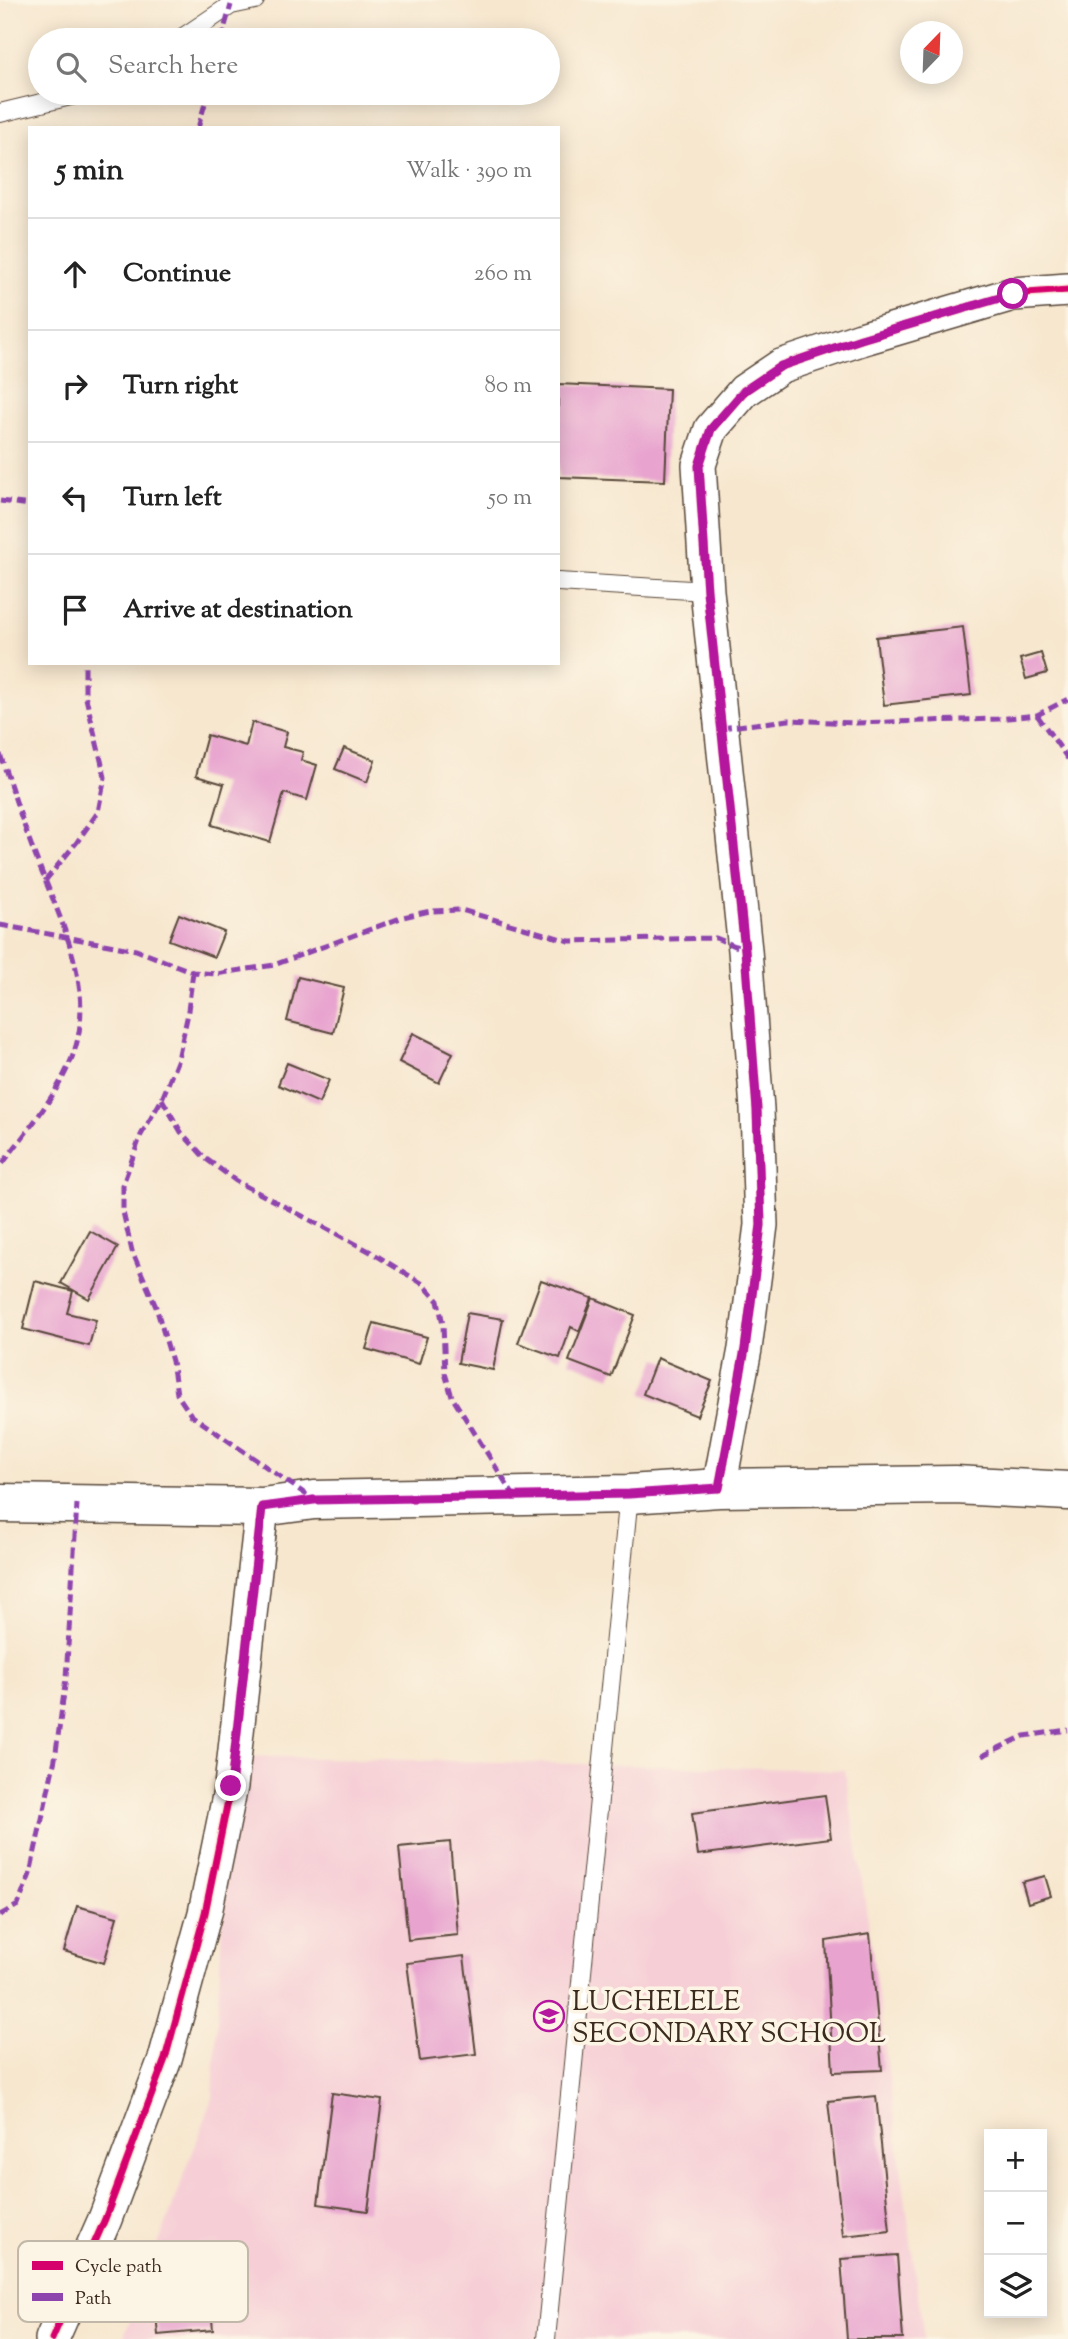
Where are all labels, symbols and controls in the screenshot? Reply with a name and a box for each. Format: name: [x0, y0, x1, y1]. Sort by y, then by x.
north arrow: [900, 21, 963, 84]
search box: [28, 28, 560, 105]
icon: search: [52, 48, 90, 86]
text: Search here: [108, 48, 238, 85]
text: 5 min: [56, 150, 124, 193]
text: Walk · 390 m: [406, 155, 532, 188]
icon: ahead: [56, 255, 94, 293]
text: Continue: [123, 256, 231, 293]
text: 260 m: [474, 258, 532, 291]
route start: [997, 278, 1028, 309]
icon: right: [56, 367, 94, 405]
text: Turn right: [123, 368, 238, 405]
text: 80 m: [484, 370, 532, 403]
icon: left: [56, 479, 94, 517]
text: Turn left: [123, 480, 222, 517]
text: 50 m: [488, 482, 532, 515]
icon: arrive: [56, 591, 94, 629]
text: Arrive at destination: [123, 592, 353, 629]
route end: [215, 1770, 246, 1801]
place label: LUCHELELE SECONDARY SCHOOL: [572, 1983, 886, 2055]
school or university icon: LUCHELELE SECONDARY SCHOOL: [532, 1999, 566, 2033]
map controls: [984, 2129, 1047, 2318]
button: +: [984, 2129, 1047, 2192]
button: −: [984, 2192, 1047, 2255]
legend: [18, 2241, 248, 2322]
text: Cycle path: [75, 2254, 162, 2281]
button: layers: [984, 2255, 1047, 2318]
text: Path: [75, 2286, 112, 2313]

